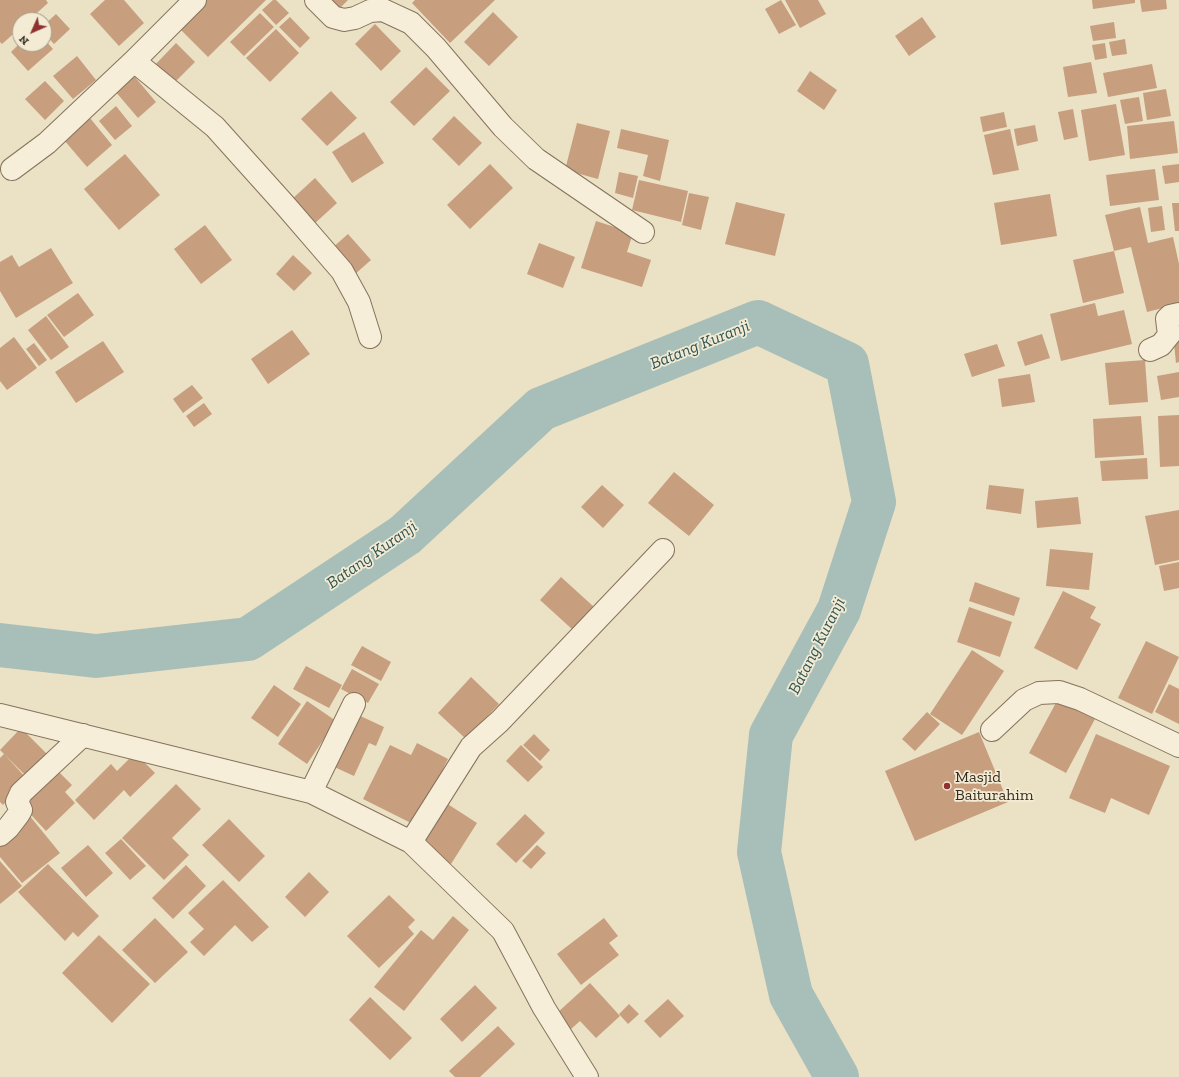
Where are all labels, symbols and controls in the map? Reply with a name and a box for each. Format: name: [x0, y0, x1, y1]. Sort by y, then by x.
north arrow: [12, 12, 52, 52]
text: N: [16, 33, 31, 48]
water label: Batang Kuranji: [647, 316, 753, 374]
water label: Batang Kuranji: [323, 516, 421, 594]
water label: Batang Kuranji: [784, 594, 850, 698]
place label: Masjid Baiturahim: [955, 767, 1033, 805]
marker: Masjid Baiturahim: [942, 781, 952, 791]

